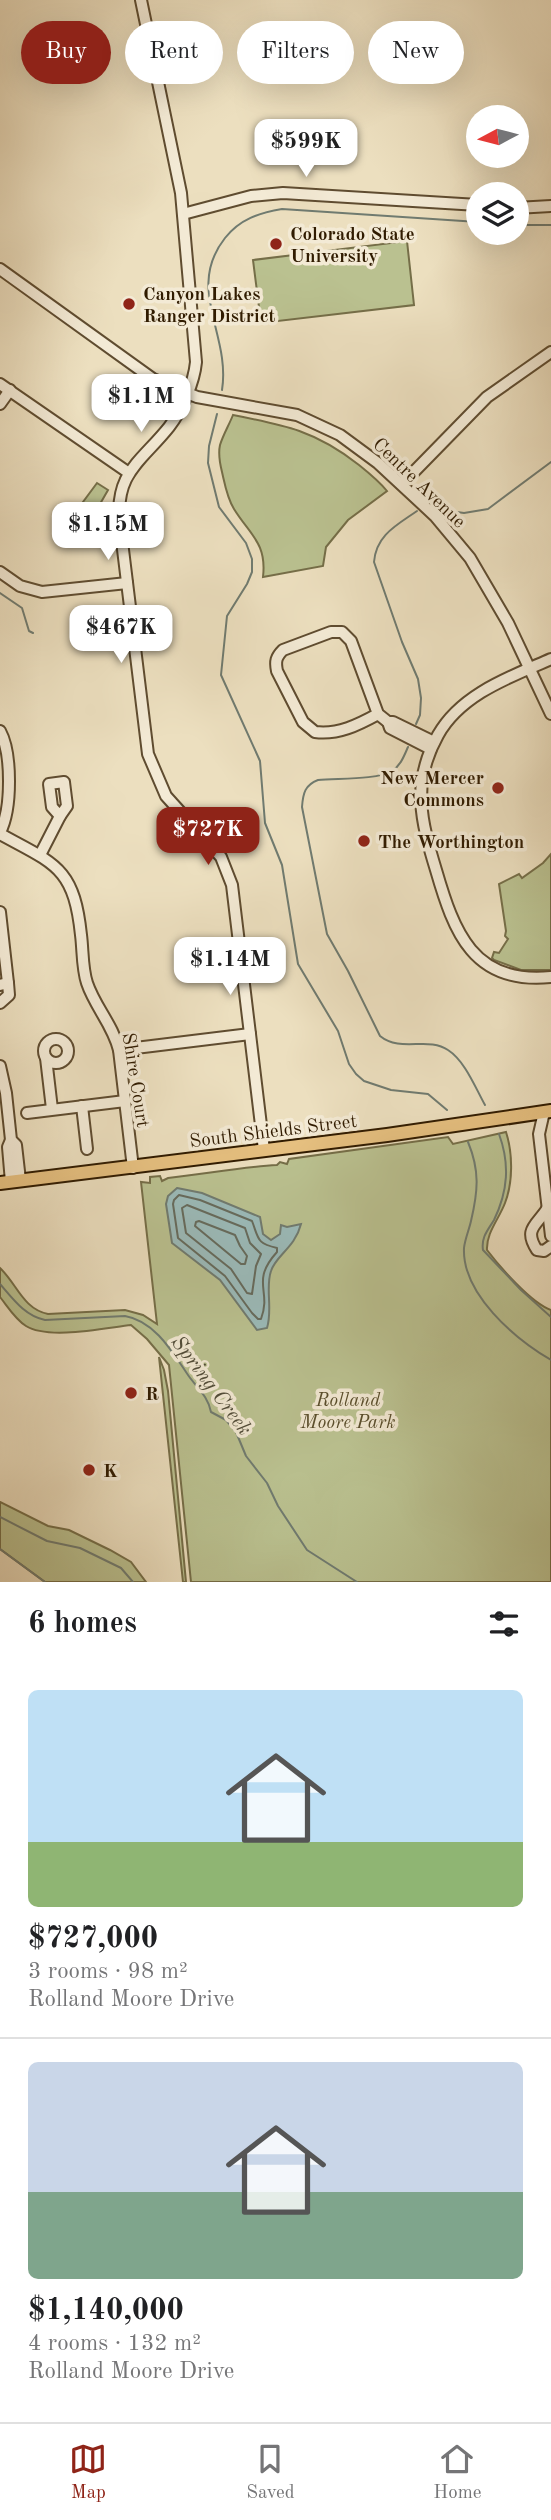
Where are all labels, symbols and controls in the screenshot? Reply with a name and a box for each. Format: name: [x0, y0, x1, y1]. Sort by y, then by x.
chip: Buy: [21, 21, 111, 84]
chip: Rent: [125, 21, 223, 84]
chip: Filters: [237, 21, 354, 84]
chip: New: [368, 21, 464, 84]
north arrow: [466, 105, 528, 168]
map controls: [466, 105, 529, 245]
pin: $599K: [257, 120, 355, 179]
text: $599K: [270, 130, 342, 153]
button: layers: [466, 182, 529, 245]
place label: Colorado State University: [290, 226, 415, 267]
marker: Colorado State University: [268, 236, 284, 252]
place label: Canyon Lakes Ranger District: [143, 286, 276, 327]
marker: Canyon Lakes Ranger District: [121, 296, 137, 312]
pin: $1.1M: [92, 374, 190, 434]
text: $1.1M: [108, 385, 174, 408]
street label: Centre Avenue: [368, 435, 468, 533]
pin: $1.15M: [51, 503, 165, 562]
text: $1.15M: [68, 513, 148, 536]
pin: $467K: [72, 606, 170, 665]
text: $467K: [85, 616, 157, 639]
place label: New Mercer Commons: [380, 770, 484, 811]
marker: New Mercer Commons: [490, 780, 506, 796]
pin: $727K: [159, 808, 257, 867]
text: $727K: [172, 818, 244, 841]
marker: The Worthington: [356, 833, 372, 849]
place label: The Worthington: [378, 834, 524, 853]
pin: $1.14M: [173, 937, 287, 997]
text: $1.14M: [190, 948, 270, 971]
street label: Shire Court: [118, 1032, 151, 1129]
street label: South Shields Street: [188, 1113, 358, 1152]
water label: Spring Creek: [167, 1332, 255, 1440]
marker: R: [123, 1385, 139, 1401]
place label: R: [145, 1386, 159, 1405]
park label: Rolland Moore Park: [299, 1392, 396, 1433]
marker: K: [81, 1462, 97, 1478]
place label: K: [103, 1463, 118, 1482]
icon: filters: [485, 1605, 523, 1643]
text: 6 homes: [28, 1609, 137, 1639]
icon: home: [213, 1735, 339, 1861]
text: $727,000: [28, 1924, 158, 1954]
text: 3 rooms · 98 m²: [28, 1960, 188, 1983]
text: Rolland Moore Drive: [28, 1988, 234, 2011]
icon: home: [213, 2107, 339, 2233]
text: $1,140,000: [28, 2296, 184, 2326]
text: 4 rooms · 132 m²: [28, 2332, 201, 2355]
text: Rolland Moore Drive: [28, 2360, 234, 2383]
tab: Map: [69, 2440, 107, 2505]
tab: Saved: [246, 2440, 295, 2505]
tab: Home: [433, 2440, 482, 2505]

